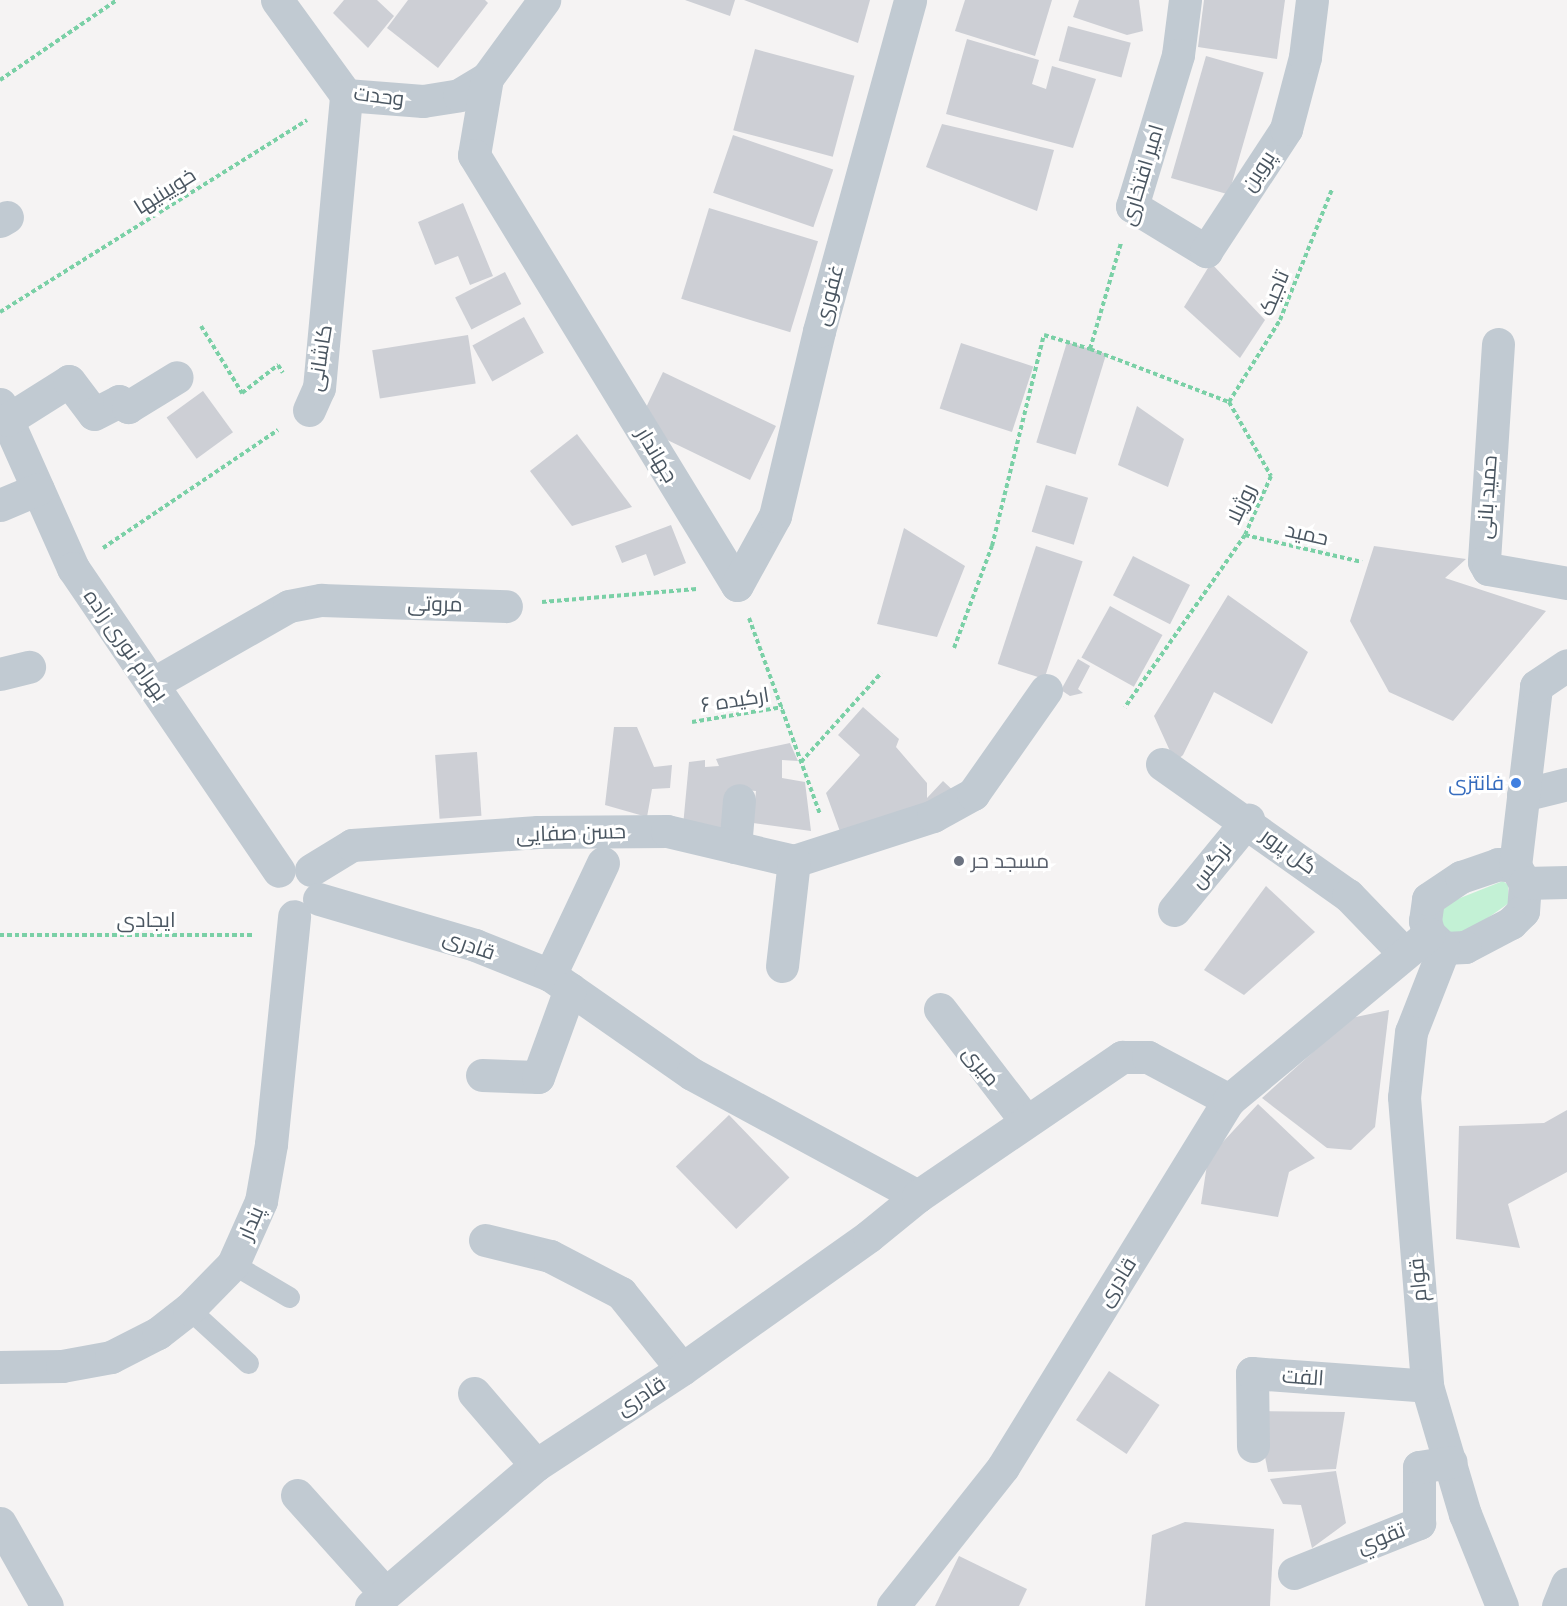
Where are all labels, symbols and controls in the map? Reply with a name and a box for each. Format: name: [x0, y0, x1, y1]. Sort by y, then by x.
street label: وحدت: [352, 80, 406, 112]
street label: امیر افتخاری: [1115, 121, 1169, 229]
street label: پروین: [1236, 146, 1280, 196]
street label: خویینیها: [129, 162, 201, 220]
street label: غفوری: [809, 262, 849, 328]
street label: تاجیک: [1253, 267, 1295, 319]
street label: کاشانی: [302, 323, 338, 393]
street label: جهاندار: [631, 423, 683, 487]
street label: حمید بانی: [1471, 454, 1503, 540]
street label: روژیلا: [1221, 480, 1261, 528]
street label: حمید: [1283, 517, 1331, 551]
street label: بهرام نوری زاده: [78, 584, 174, 706]
street label: مروتی: [407, 591, 463, 617]
street label: ارکیده ۶: [699, 682, 771, 718]
place label: فانتزی: [1448, 770, 1504, 796]
marker: فانتزی: [1509, 776, 1523, 790]
street label: حسن صفایی: [516, 818, 626, 848]
street label: گل پرور: [1256, 822, 1322, 880]
street label: نرگس: [1185, 837, 1237, 893]
place label: مسجد حر: [971, 848, 1049, 874]
marker: مسجد حر: [952, 854, 966, 868]
street label: ایجادی: [116, 907, 176, 933]
street label: قادری: [440, 924, 498, 966]
street label: میری: [957, 1041, 1005, 1091]
street label: پندار: [233, 1202, 269, 1244]
street label: قادری: [1092, 1253, 1142, 1311]
street label: قوام: [1404, 1257, 1432, 1303]
street label: الفت: [1281, 1363, 1325, 1391]
street label: قادری: [612, 1371, 670, 1421]
street label: تقوي: [1353, 1517, 1409, 1559]

